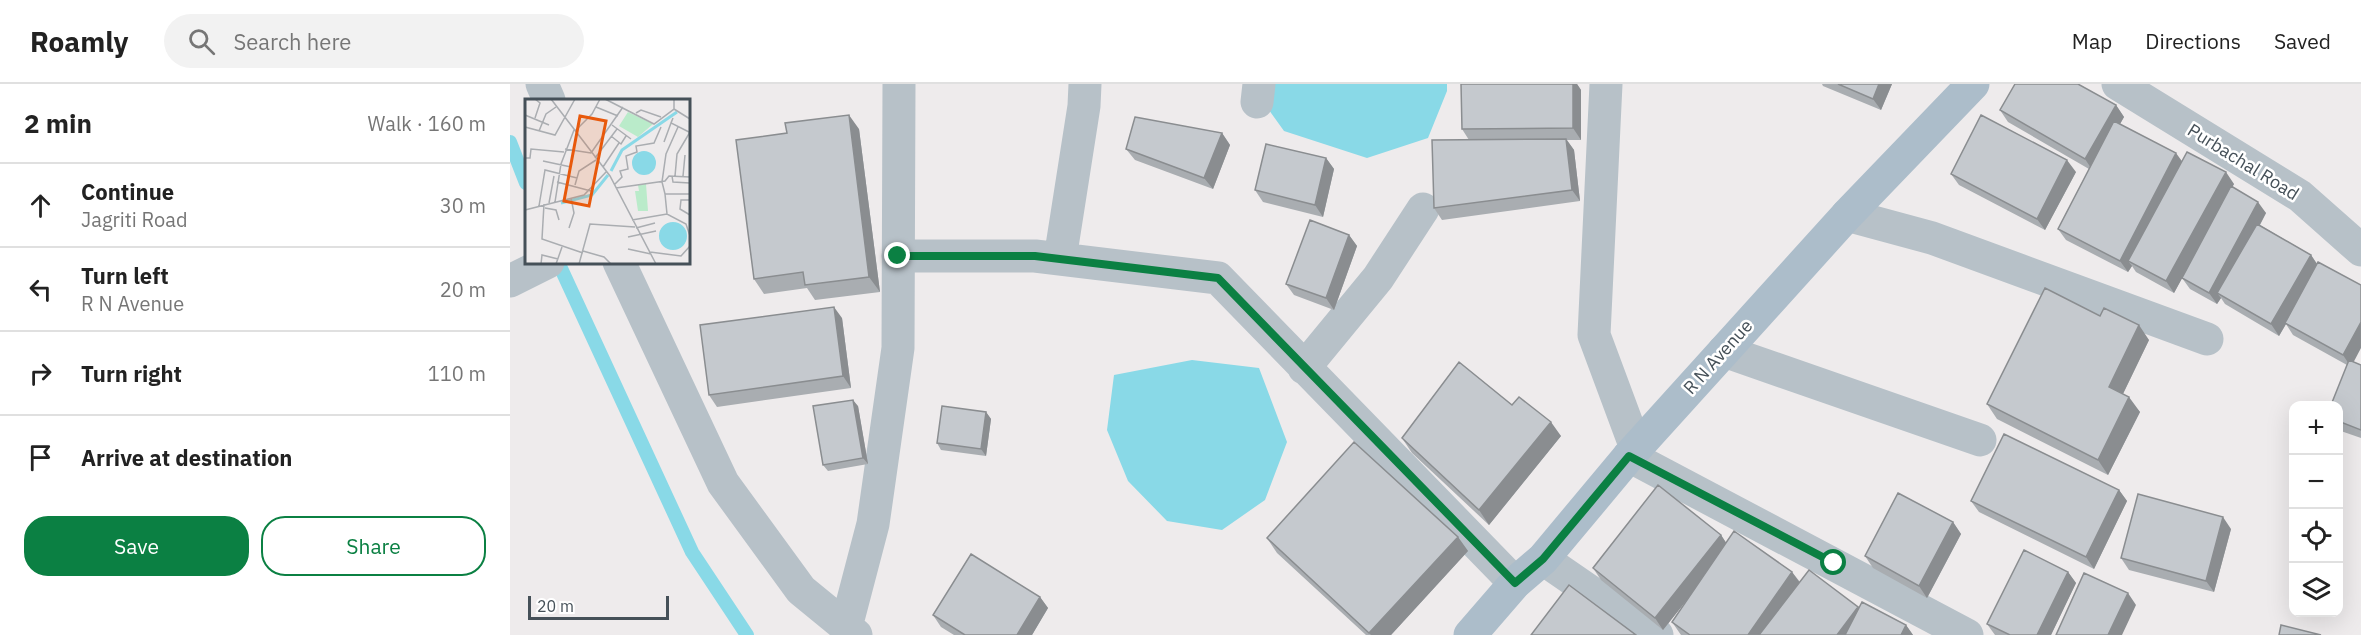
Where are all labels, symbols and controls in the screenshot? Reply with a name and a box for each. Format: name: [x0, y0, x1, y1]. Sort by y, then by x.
search box: [164, 14, 584, 68]
text: Roamly: [30, 23, 128, 60]
icon: search: [185, 25, 218, 58]
text: Search here: [233, 27, 351, 56]
text: Map: [2072, 27, 2112, 55]
text: Directions: [2145, 27, 2241, 55]
text: Saved: [2274, 27, 2331, 55]
inset map: [525, 99, 690, 264]
text: 2 min: [24, 106, 92, 140]
text: Walk · 160 m: [368, 110, 486, 137]
street label: Purbachal Road: [2183, 118, 2303, 205]
text: Continue: [81, 177, 174, 206]
icon: ahead: [24, 189, 57, 222]
text: 30 m: [440, 192, 486, 219]
text: Jagriti Road: [81, 206, 188, 233]
route end: [884, 242, 910, 268]
text: Turn left: [81, 261, 169, 290]
icon: left: [24, 273, 57, 306]
text: 20 m: [440, 276, 486, 303]
text: R N Avenue: [81, 290, 184, 317]
street label: R N Avenue: [1678, 314, 1757, 399]
icon: right: [24, 357, 57, 390]
text: Turn right: [81, 359, 182, 388]
text: 110 m: [428, 360, 486, 387]
map controls: [2289, 401, 2343, 617]
button: +: [2289, 401, 2343, 455]
icon: arrive: [24, 441, 57, 474]
text: Arrive at destination: [81, 443, 292, 472]
button: −: [2289, 455, 2343, 509]
button: locate: [2289, 509, 2343, 563]
button: Save: [24, 516, 249, 576]
button: Share: [261, 516, 486, 576]
route start: [1820, 549, 1846, 575]
button: layers: [2289, 563, 2343, 617]
scale bar: [528, 593, 669, 620]
text: 20 m: [537, 596, 574, 616]

